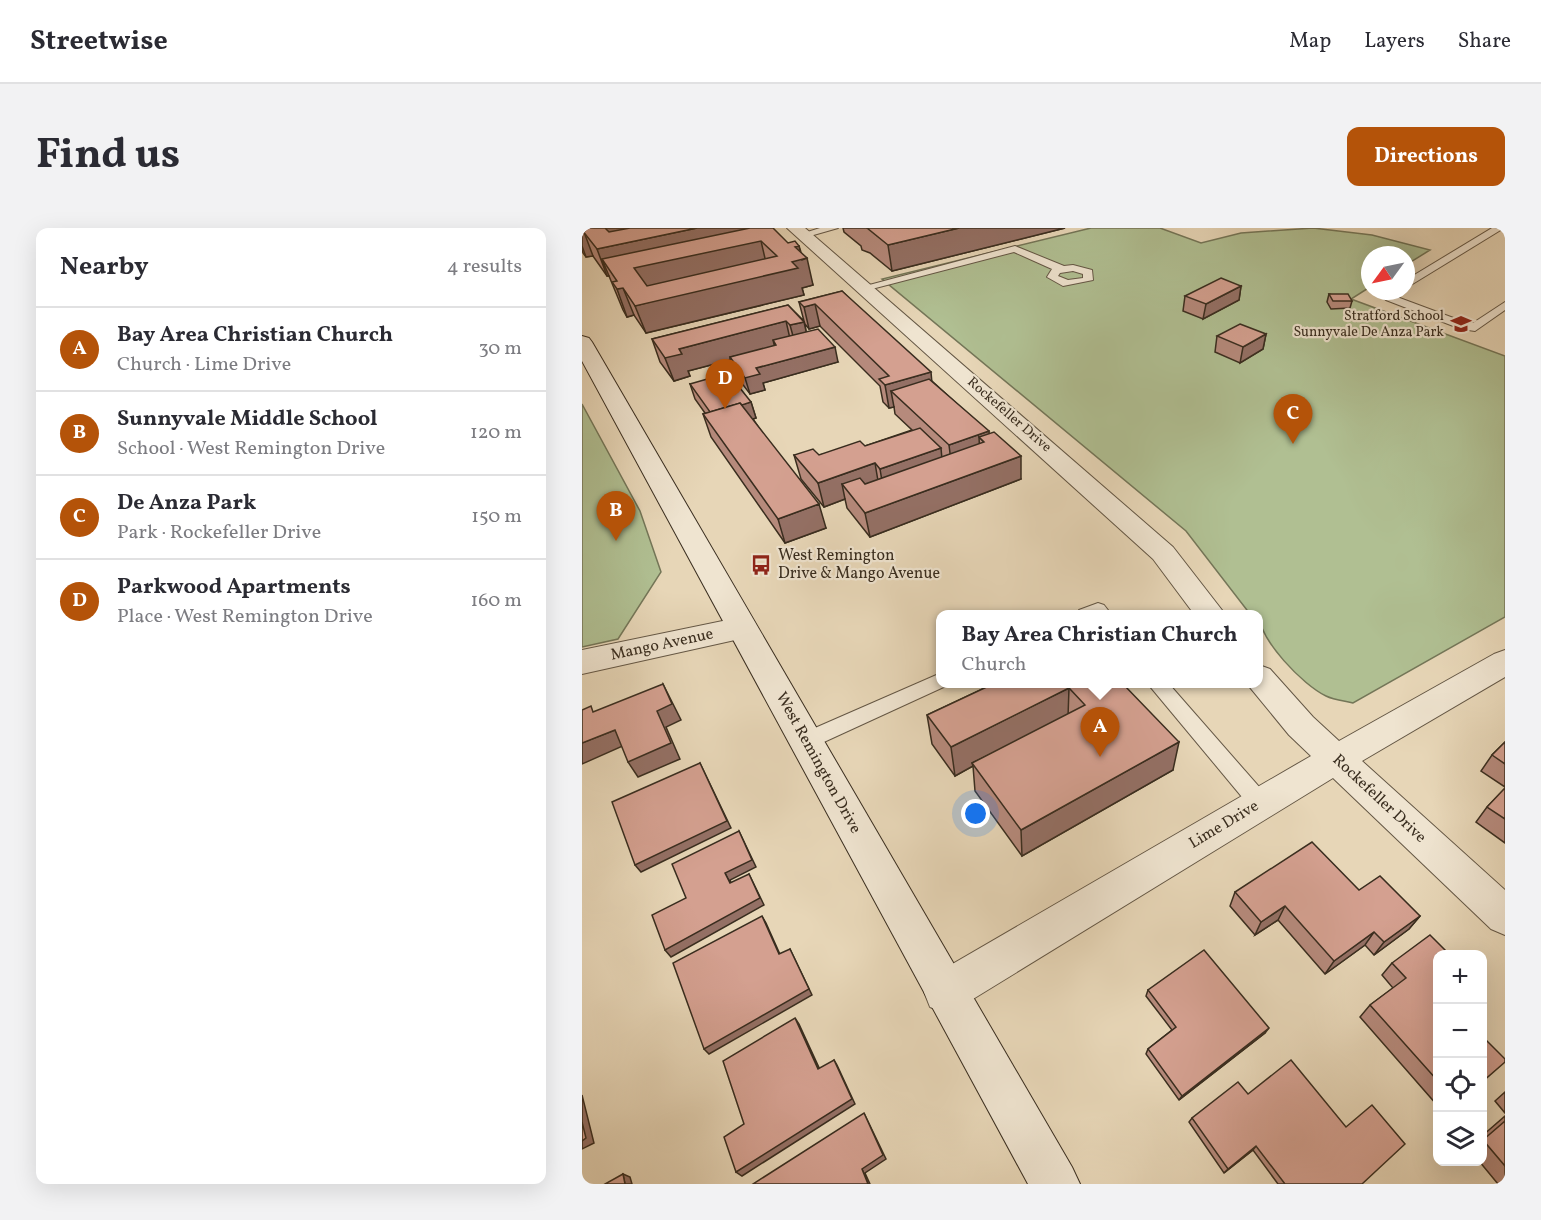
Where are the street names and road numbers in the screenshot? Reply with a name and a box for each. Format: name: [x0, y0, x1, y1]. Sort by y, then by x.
street label: Rockefeller Drive: [963, 373, 1056, 457]
street label: Mango Avenue: [609, 623, 715, 667]
street label: West Remington Drive: [770, 688, 866, 838]
street label: Rockefeller Drive: [1327, 750, 1431, 848]
street label: Lime Drive: [1185, 796, 1263, 854]

